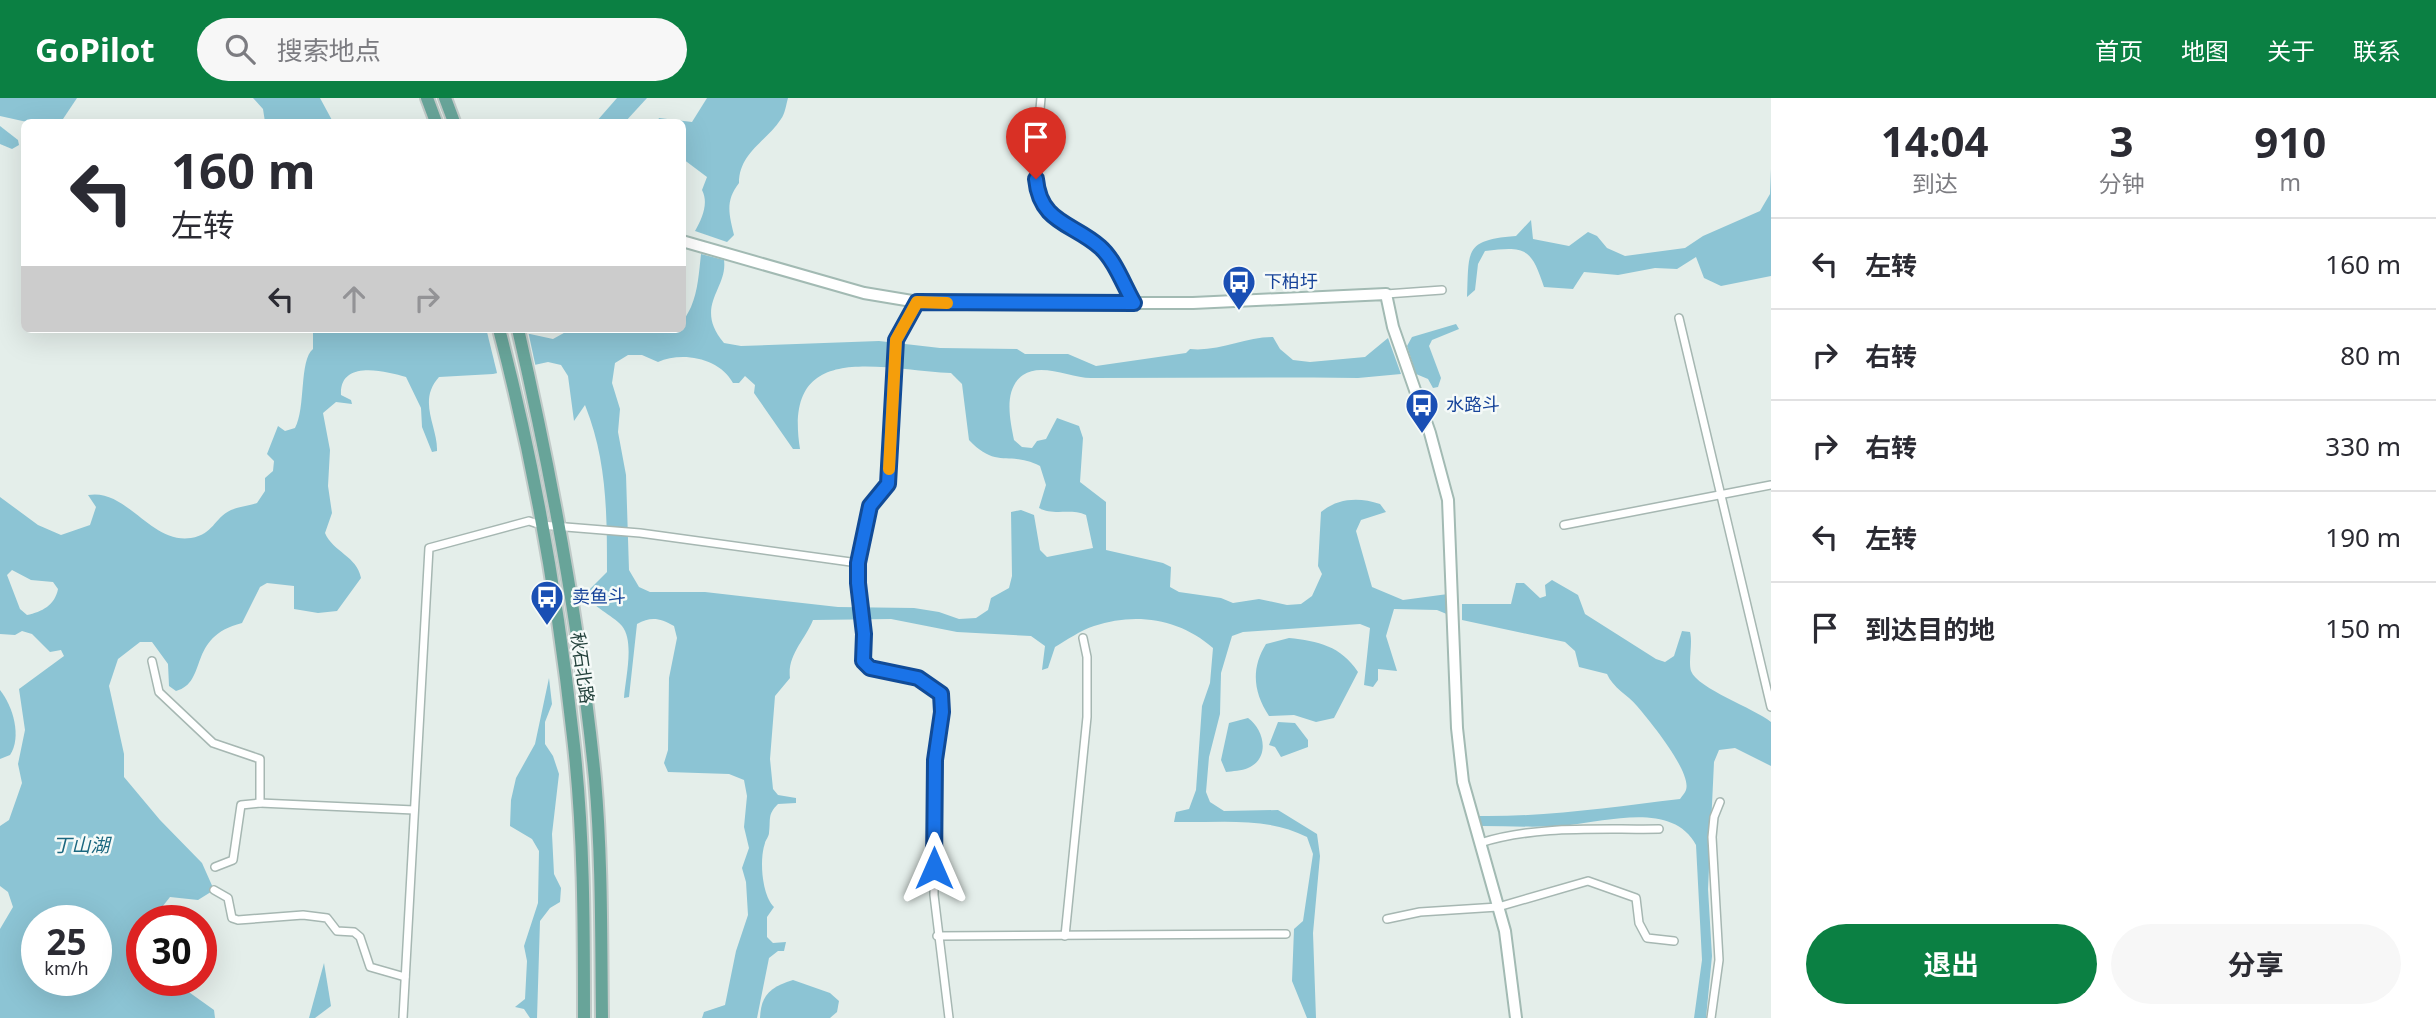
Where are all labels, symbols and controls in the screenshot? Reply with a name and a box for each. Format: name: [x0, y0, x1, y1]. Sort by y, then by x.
search box: [197, 18, 687, 81]
text: GoPilot: [35, 27, 155, 72]
icon: search: [221, 30, 259, 68]
text: 搜索地点: [277, 32, 381, 68]
text: 首页: [2095, 34, 2143, 67]
text: 地图: [2181, 34, 2229, 67]
text: 关于: [2267, 34, 2315, 67]
text: 联系: [2353, 34, 2401, 67]
pin: [1006, 107, 1066, 179]
text: 14:04: [1881, 112, 1989, 169]
text: 3: [2109, 112, 2133, 169]
text: 910: [2254, 113, 2326, 170]
icon: arrive: [1017, 118, 1055, 156]
text: 160 m: [171, 137, 316, 203]
icon: left: [56, 147, 147, 238]
text: m: [2279, 166, 2301, 198]
text: 到达: [1912, 167, 1958, 199]
text: 分钟: [2098, 167, 2144, 199]
text: 左转: [171, 203, 235, 246]
icon: left: [1806, 245, 1844, 283]
text: 160 m: [2325, 246, 2401, 282]
text: 左转: [1865, 247, 1917, 283]
bus stop icon: 下柏圩: [1220, 263, 1258, 312]
place label: 下柏圩: [1264, 269, 1318, 293]
icon: left: [262, 280, 300, 318]
icon: ahead: [335, 280, 373, 318]
icon: right: [408, 280, 446, 318]
icon: right: [1806, 336, 1844, 374]
text: 80 m: [2340, 337, 2401, 373]
text: 右转: [1865, 338, 1917, 374]
bus stop icon: 水路斗: [1403, 386, 1441, 435]
place label: 水路斗: [1446, 392, 1500, 416]
icon: right: [1806, 427, 1844, 465]
text: 330 m: [2325, 428, 2401, 464]
text: 右转: [1865, 429, 1917, 465]
icon: left: [1806, 518, 1844, 556]
text: 190 m: [2325, 519, 2401, 555]
text: 左转: [1865, 520, 1917, 556]
bus stop icon: 卖鱼斗: [528, 578, 566, 627]
place label: 卖鱼斗: [572, 584, 626, 608]
icon: arrive: [1806, 609, 1844, 647]
text: 150 m: [2325, 610, 2401, 646]
text: 到达目的地: [1865, 611, 1995, 647]
street label: 秋石北路: [566, 631, 600, 705]
position arrow: [897, 831, 971, 905]
water label: 丁山湖: [52, 832, 112, 858]
speed limit sign: 30: [126, 905, 217, 996]
text: 25: [46, 918, 87, 965]
button: 退出: [1806, 924, 2097, 1004]
button: 分享: [2111, 924, 2401, 1004]
text: km/h: [44, 956, 89, 980]

